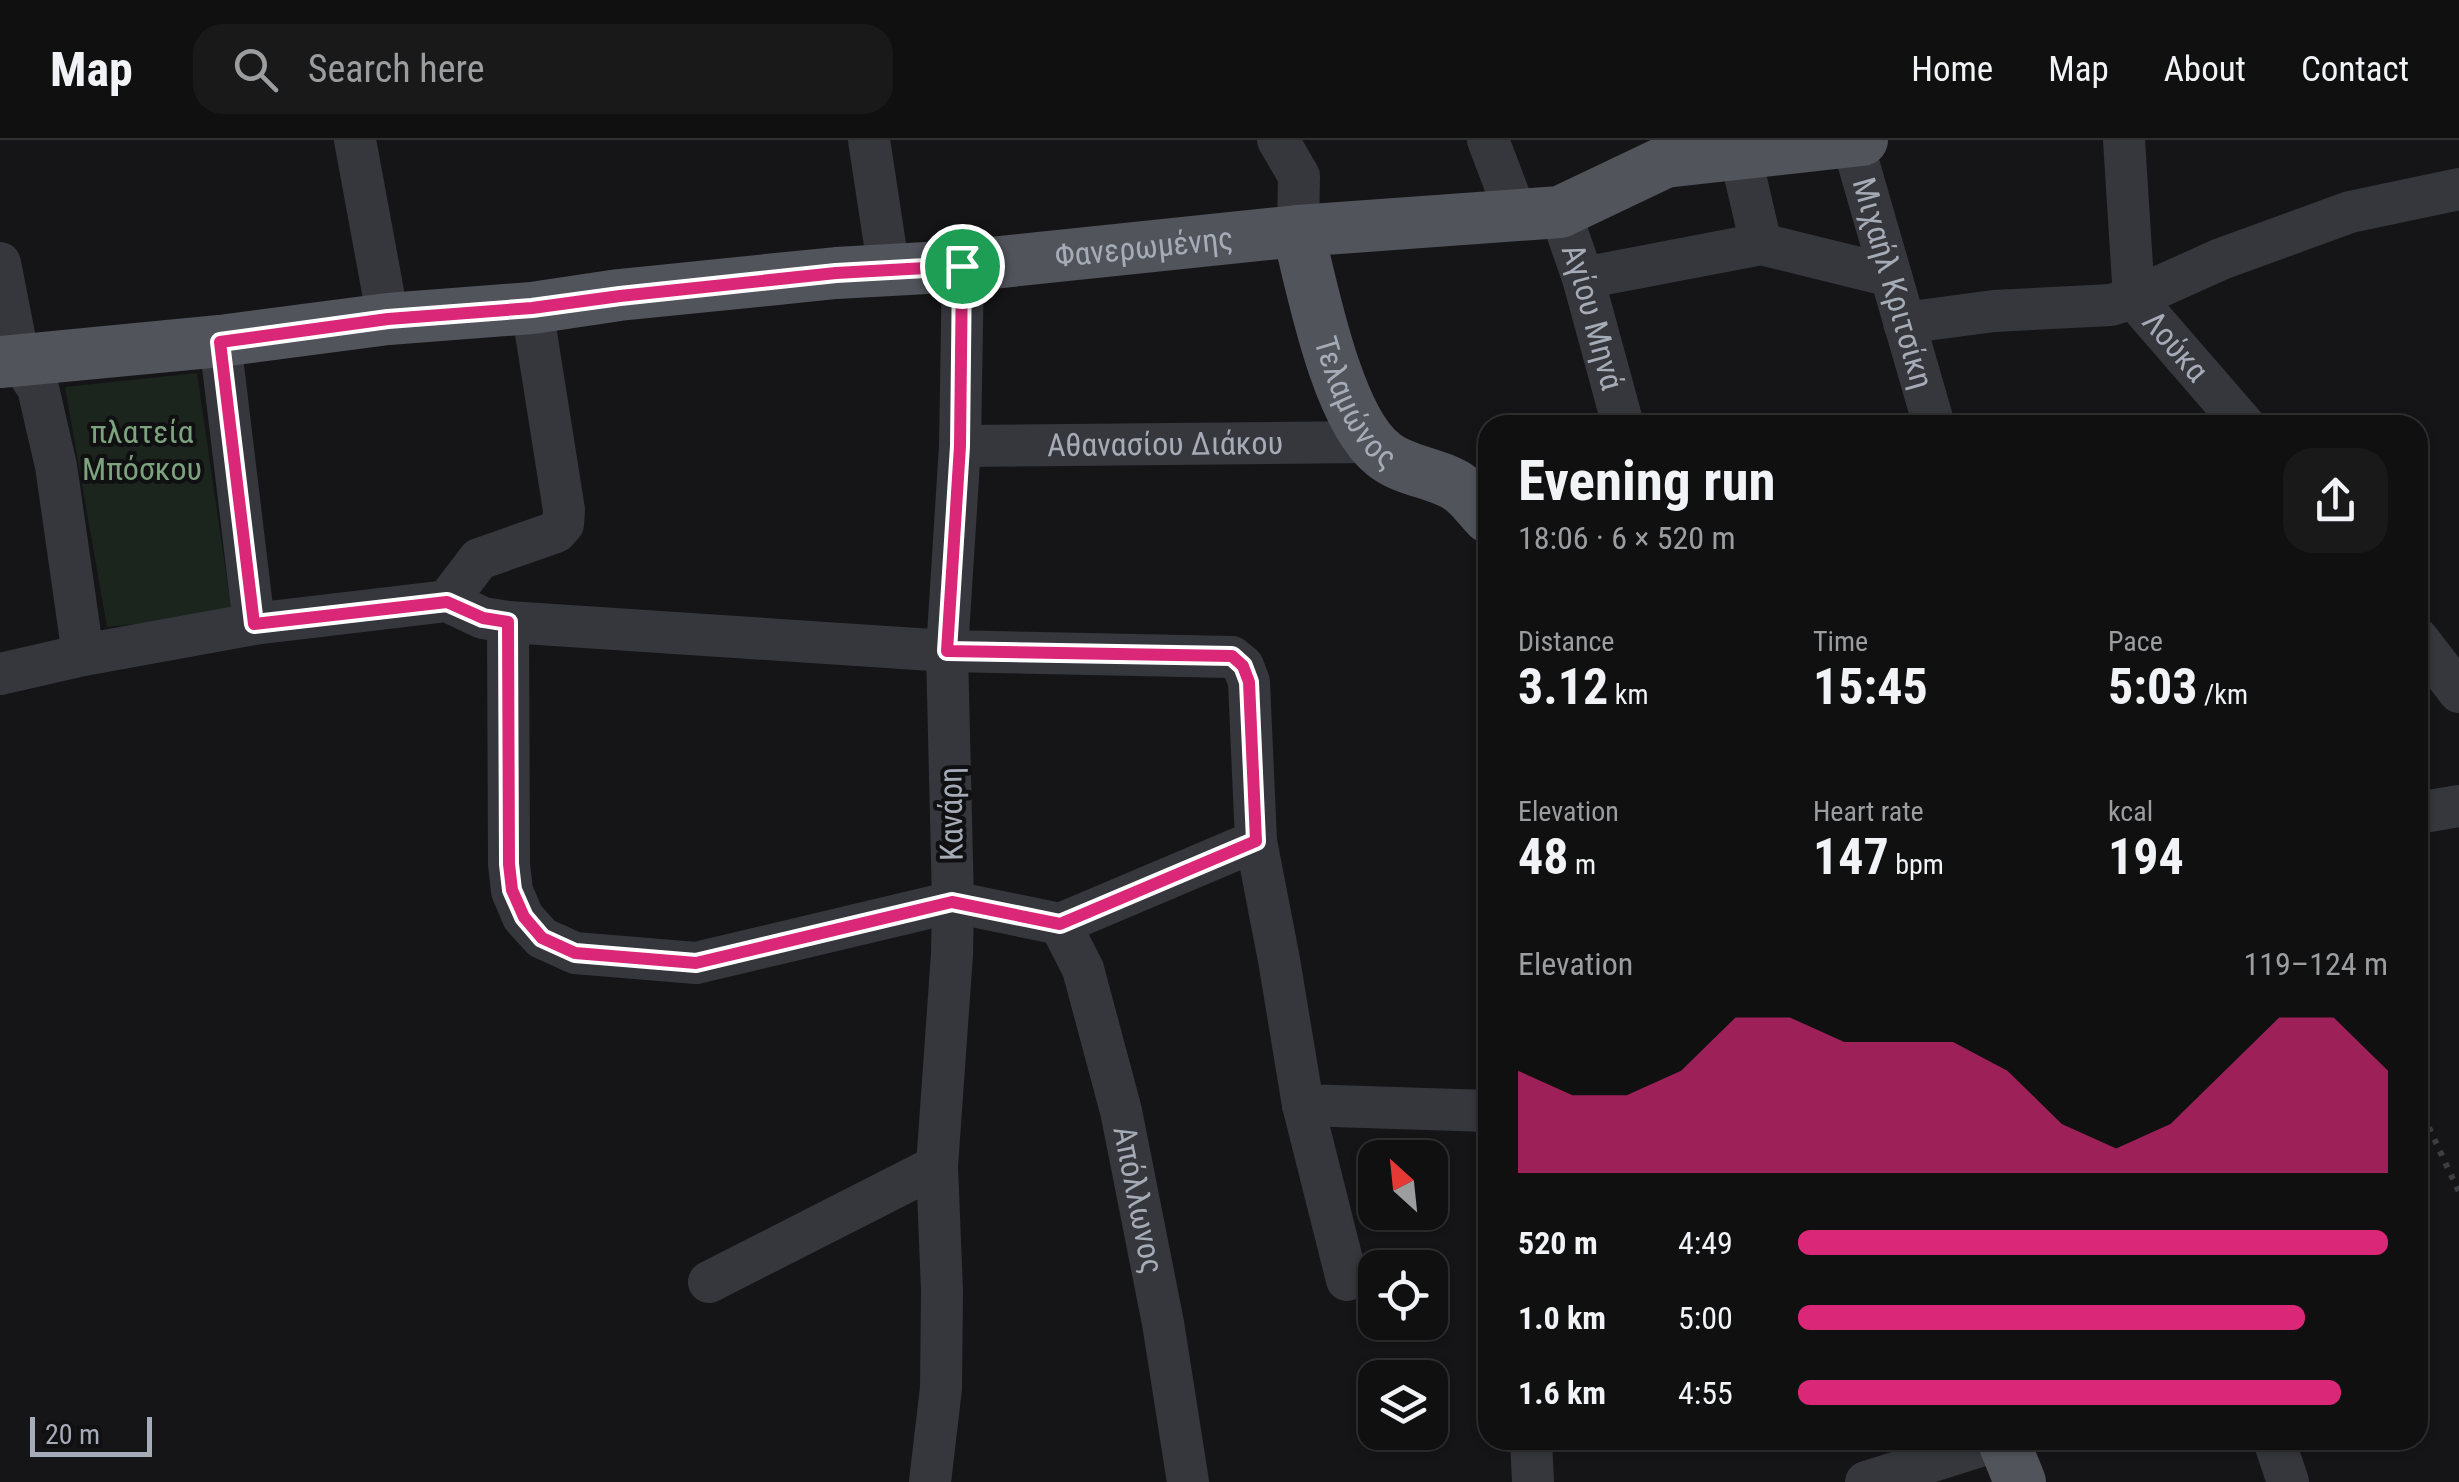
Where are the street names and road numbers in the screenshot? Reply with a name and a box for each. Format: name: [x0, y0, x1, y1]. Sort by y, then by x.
street label: Μιχαήλ Κριτσίκη: [1845, 173, 1942, 393]
street label: Φανερωμένης: [1053, 219, 1235, 275]
street label: Αγίου Μηνά: [1554, 239, 1632, 394]
street label: Λούκα: [2135, 303, 2217, 389]
street label: Τελαμώνος: [1306, 332, 1404, 477]
street label: Αθανασίου Διάκου: [1047, 424, 1283, 464]
street label: Κανάρη: [931, 767, 971, 861]
street label: Απόλλωνος: [1105, 1123, 1172, 1277]

